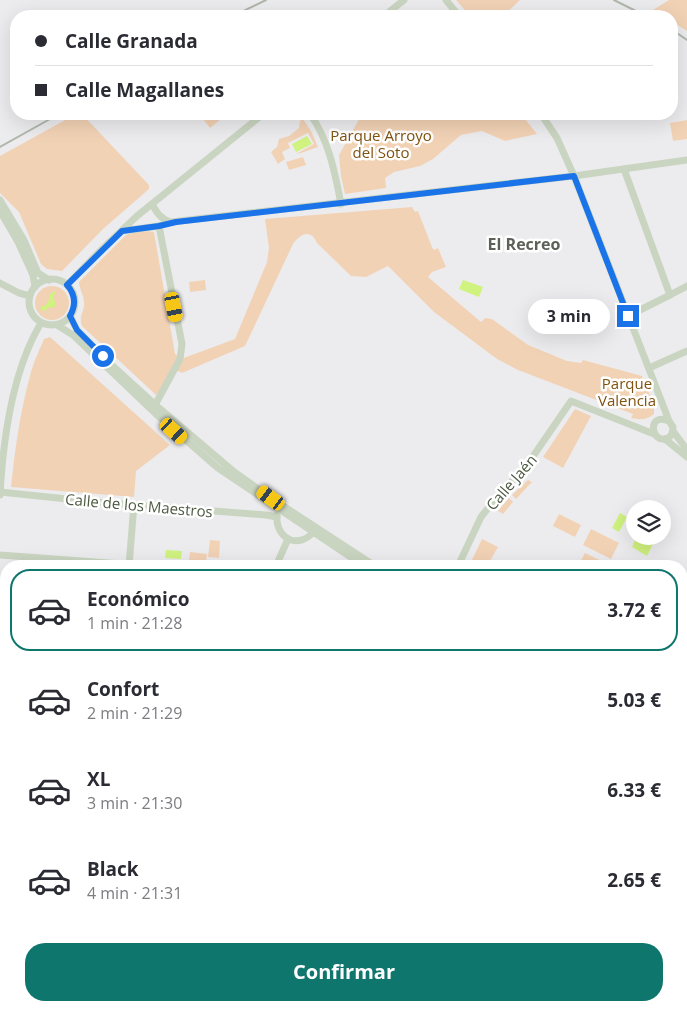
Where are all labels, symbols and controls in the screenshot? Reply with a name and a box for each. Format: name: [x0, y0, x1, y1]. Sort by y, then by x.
text: Calle Granada: [65, 28, 198, 54]
text: Calle Magallanes: [65, 77, 224, 103]
park label: Parque Arroyo del Soto: [330, 125, 432, 162]
district label: El Recreo: [488, 233, 561, 255]
car: [163, 291, 184, 323]
callout: 3 min: [528, 298, 610, 334]
text: 3 min: [547, 305, 591, 327]
route end: [617, 305, 639, 327]
route start: [92, 345, 114, 367]
park label: Parque Valencia: [598, 373, 656, 410]
car: [157, 415, 190, 447]
street label: Calle Jaén: [481, 450, 541, 514]
car: [254, 483, 287, 513]
street label: Calle de los Maestros: [64, 489, 214, 521]
map controls: [626, 500, 671, 545]
button: layers: [626, 500, 671, 545]
text: Económico: [87, 586, 189, 612]
icon: car: [27, 588, 72, 633]
text: 3.72 €: [607, 597, 661, 623]
text: 1 min · 21:28: [87, 612, 182, 634]
text: Confort: [87, 676, 159, 702]
icon: car: [27, 678, 72, 723]
text: 5.03 €: [607, 687, 661, 713]
text: 2 min · 21:29: [87, 702, 182, 724]
text: XL: [87, 766, 110, 792]
icon: car: [27, 768, 72, 813]
text: 6.33 €: [607, 777, 661, 803]
text: 3 min · 21:30: [87, 792, 182, 814]
text: Black: [87, 856, 139, 882]
icon: car: [27, 858, 72, 903]
text: 2.65 €: [607, 867, 661, 893]
text: 4 min · 21:31: [87, 882, 182, 904]
button: Confirmar: [25, 943, 663, 1001]

